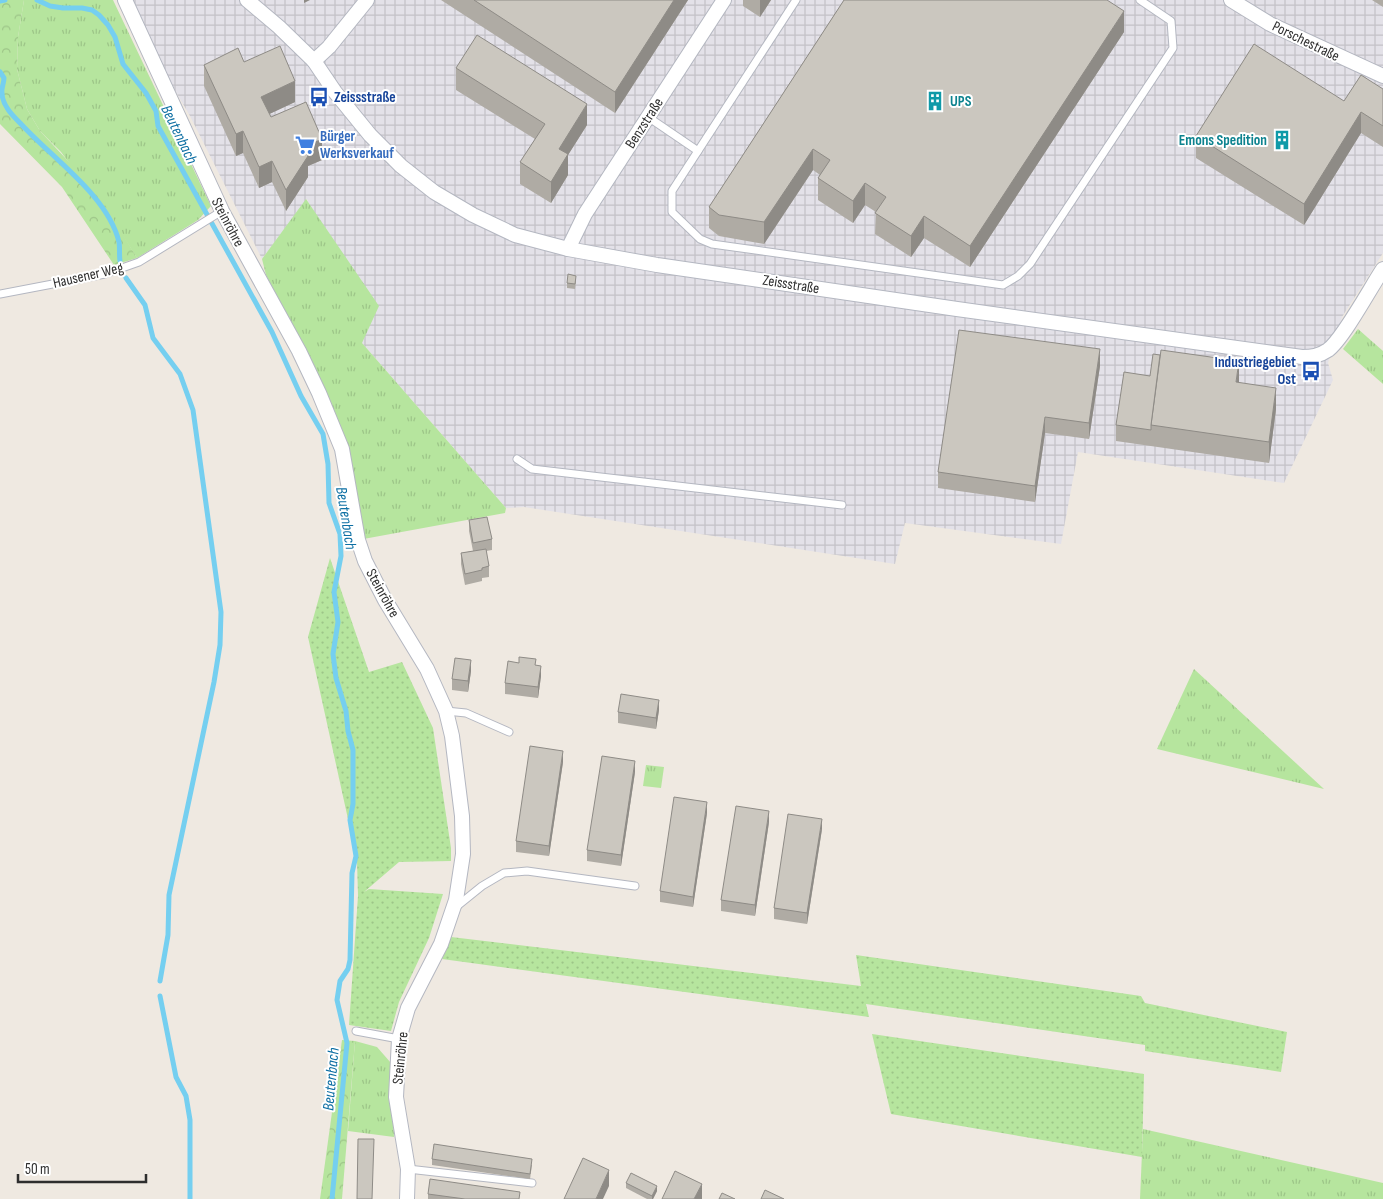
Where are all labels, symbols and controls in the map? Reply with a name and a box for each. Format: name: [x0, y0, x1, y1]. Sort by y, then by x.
street label: Porschestraße: [1269, 17, 1343, 66]
bus stop icon: Zeissstraße: [308, 86, 330, 108]
place label: Zeissstraße: [334, 88, 396, 107]
building icon: UPS: [924, 90, 946, 112]
place label: UPS: [950, 92, 972, 111]
street label: Benzstraße: [621, 94, 668, 152]
water label: Beutenbach: [156, 102, 201, 168]
place label: Bürger Werksverkauf: [320, 127, 394, 163]
building icon: Emons Spedition: [1271, 129, 1293, 151]
place label: Emons Spedition: [1179, 131, 1267, 150]
supermarket icon: Bürger Werksverkauf: [294, 134, 316, 156]
street label: Steinröhre: [207, 194, 248, 250]
street label: Hausener Weg: [51, 258, 125, 293]
street label: Zeissstraße: [761, 271, 821, 298]
place label: Industriegebiet Ost: [1215, 353, 1296, 389]
bus stop icon: Industriegebiet Ost: [1300, 360, 1322, 382]
water label: Beutenbach: [331, 485, 360, 551]
street label: Steinröhre: [361, 565, 404, 621]
street label: Steinröhre: [388, 1031, 413, 1085]
water label: Beutenbach: [319, 1046, 344, 1111]
scale bar: [18, 1152, 145, 1184]
text: 50 m: [25, 1160, 50, 1179]

